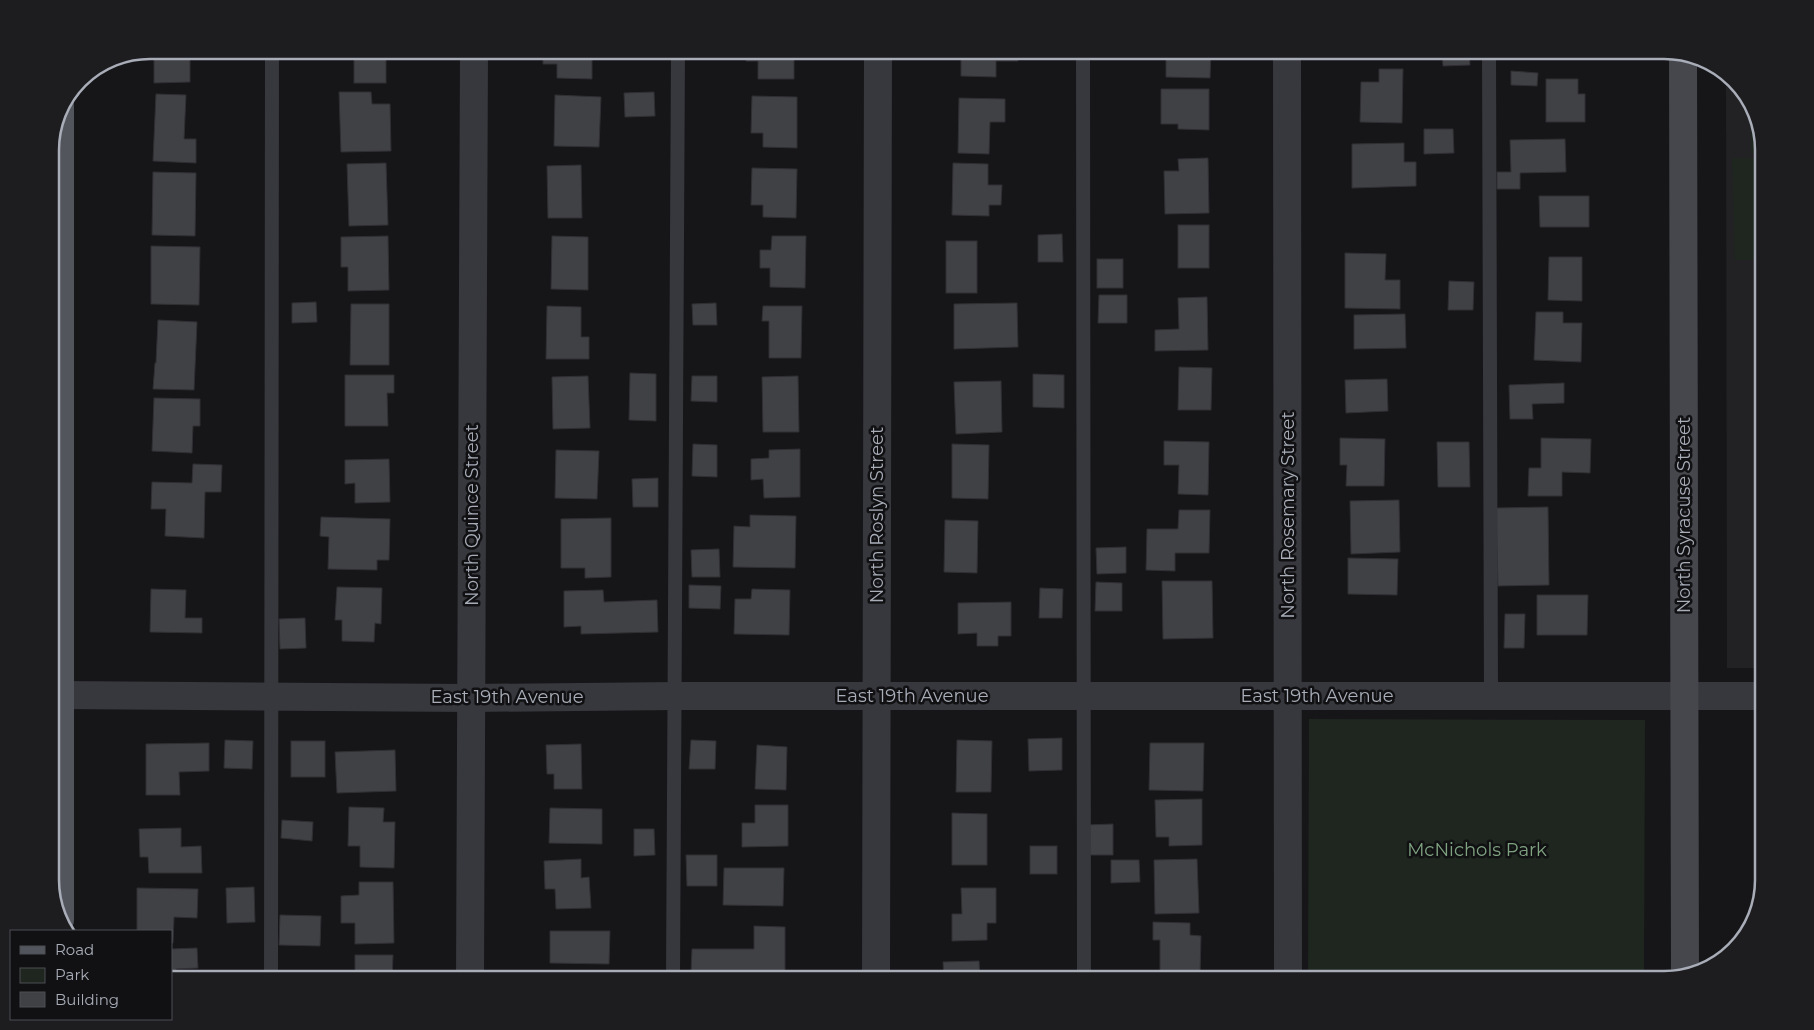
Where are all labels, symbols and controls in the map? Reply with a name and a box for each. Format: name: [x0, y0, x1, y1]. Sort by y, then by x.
street label: North Rosemary Street: [1277, 411, 1299, 619]
street label: North Syracuse Street: [1673, 417, 1695, 613]
street label: North Quince Street: [461, 424, 483, 606]
street label: North Roslyn Street: [866, 427, 888, 603]
street label: East 19th Avenue: [835, 685, 989, 707]
street label: East 19th Avenue: [1240, 685, 1394, 707]
street label: East 19th Avenue: [430, 686, 584, 708]
park label: McNichols Park: [1407, 839, 1547, 861]
legend: [10, 930, 172, 1020]
text: Road: [55, 940, 94, 959]
text: Park: [55, 965, 89, 984]
text: Building: [55, 990, 119, 1009]

